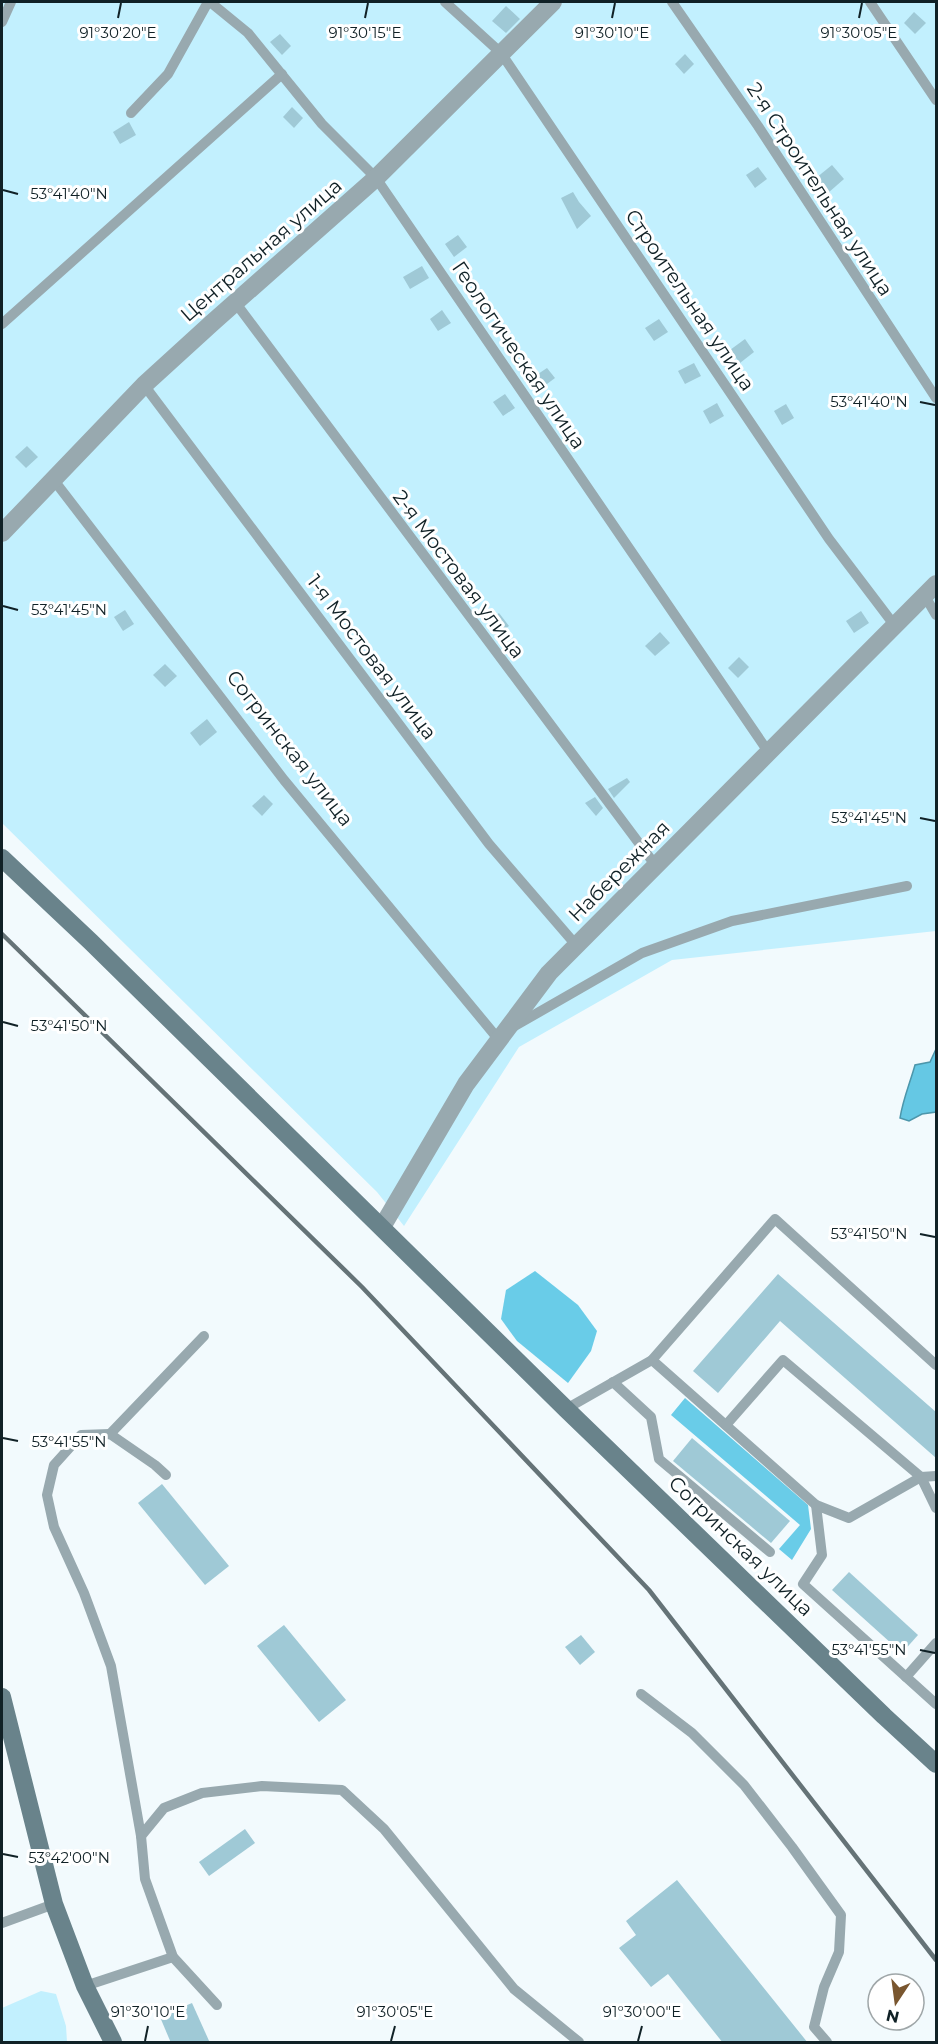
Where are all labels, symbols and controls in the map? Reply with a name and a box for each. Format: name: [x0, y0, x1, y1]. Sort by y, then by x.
text: 91°30'20"E: [79, 23, 157, 42]
text: 91°30'15"E: [329, 23, 401, 42]
text: 91°30'10"E: [575, 23, 649, 42]
text: 91°30'05"E: [821, 23, 897, 42]
street label: 2-я Строительная улица: [742, 78, 898, 300]
street label: Центральная улица: [175, 173, 347, 327]
text: 53°41'40"N: [30, 184, 108, 203]
street label: Строительная улица: [620, 205, 760, 395]
street label: Геологическая улица: [447, 257, 591, 453]
text: 53°41'40"N: [830, 392, 908, 411]
street label: 2-я Мостовая улица: [388, 485, 530, 663]
street label: 1-я Мостовая улица: [302, 570, 442, 744]
text: 53°41'45"N: [31, 600, 107, 619]
street label: Согринская улица: [222, 665, 358, 831]
text: 53°41'45"N: [831, 808, 907, 827]
street label: Набережная: [563, 815, 675, 927]
text: 53°41'50"N: [31, 1016, 107, 1035]
text: 53°41'50"N: [831, 1224, 907, 1243]
text: 53°41'55"N: [31, 1432, 107, 1451]
street label: Согринская улица: [664, 1471, 818, 1621]
text: 53°41'55"N: [831, 1640, 907, 1659]
text: 53°42'00"N: [28, 1848, 110, 1867]
north arrow: [866, 1972, 926, 2032]
text: 91°30'10"E: [111, 2002, 185, 2021]
text: 91°30'05"E: [357, 2002, 433, 2021]
text: 91°30'00"E: [603, 2002, 681, 2021]
text: N: [884, 2005, 901, 2027]

